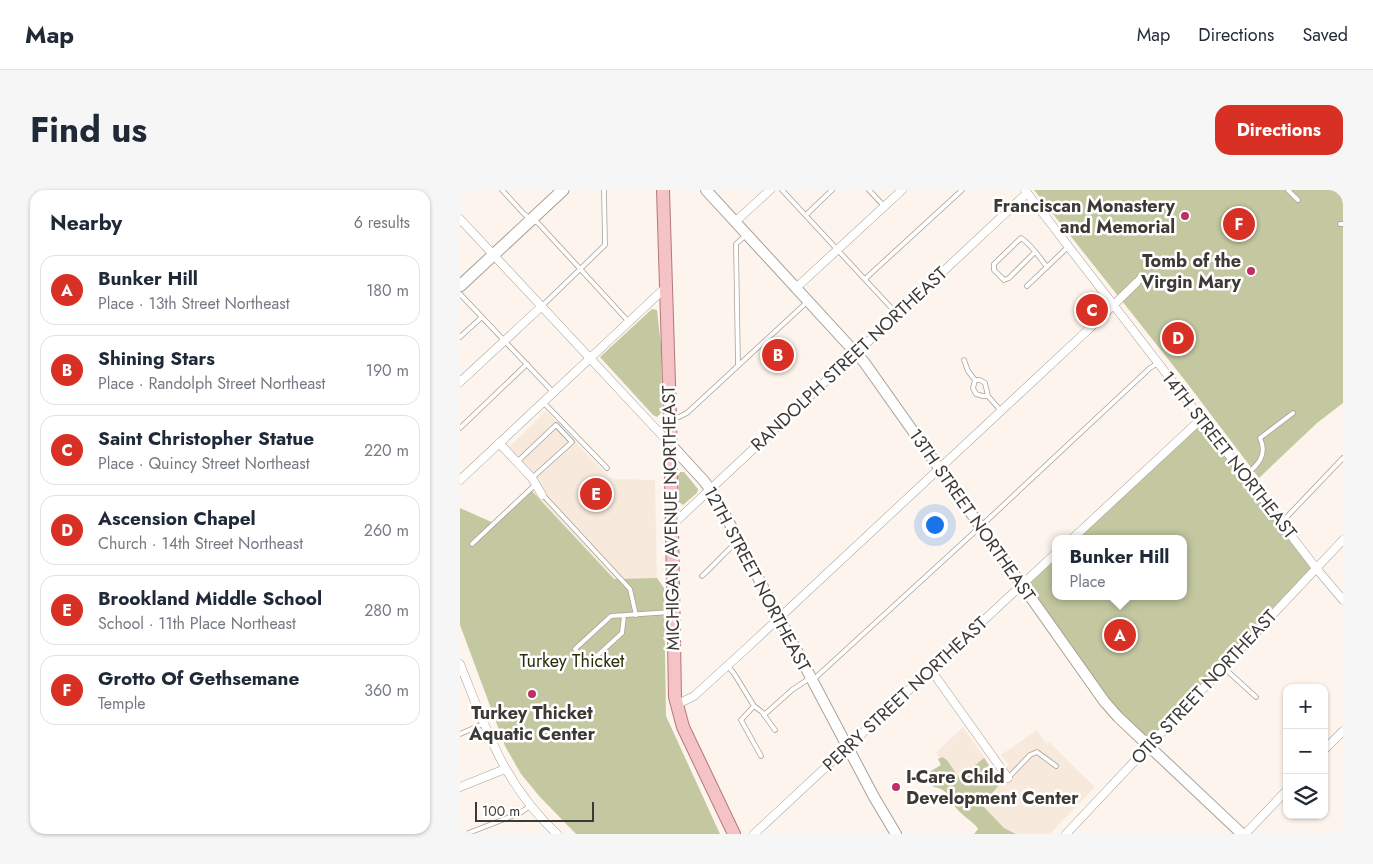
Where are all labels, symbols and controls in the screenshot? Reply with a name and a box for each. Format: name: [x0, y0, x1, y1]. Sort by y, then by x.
text: Map: [25, 17, 74, 52]
text: Map: [1137, 22, 1170, 48]
text: Directions: [1198, 22, 1274, 48]
text: Saved: [1302, 22, 1348, 48]
text: Find us: [30, 105, 147, 155]
button: Directions: [1215, 105, 1343, 155]
place label: Franciscan Monastery and Memorial: [993, 193, 1176, 240]
pin: F: [1223, 205, 1255, 243]
text: Nearby: [50, 208, 122, 238]
marker: Franciscan Monastery and Memorial: [1179, 210, 1191, 222]
text: 6 results: [354, 211, 410, 234]
place label: Tomb of the Virgin Mary: [1140, 248, 1242, 295]
street label: RANDOLPH STREET NORTHEAST: [745, 260, 953, 457]
text: Bunker Hill: [98, 265, 198, 292]
marker: Tomb of the Virgin Mary: [1245, 265, 1257, 277]
text: A: [61, 279, 73, 302]
text: 180 m: [366, 279, 409, 302]
pin: C: [1076, 291, 1108, 329]
text: Place · 13th Street Northeast: [98, 292, 289, 315]
pin: D: [1162, 319, 1194, 357]
pin: B: [762, 336, 794, 374]
text: Shining Stars: [98, 345, 215, 372]
text: B: [62, 359, 72, 382]
text: 190 m: [366, 359, 409, 382]
street label: 14TH STREET NORTHEAST: [1155, 366, 1303, 545]
text: Place · Randolph Street Northeast: [98, 372, 325, 395]
street label: MICHIGAN AVENUE NORTHEAST: [656, 385, 686, 651]
street label: 13TH STREET NORTHEAST: [902, 423, 1042, 607]
text: Saint Christopher Statue: [98, 425, 314, 452]
text: C: [61, 439, 73, 462]
text: 220 m: [364, 439, 409, 462]
text: Place · Quincy Street Northeast: [98, 452, 310, 475]
pin: E: [580, 475, 612, 513]
street label: 12TH STREET NORTHEAST: [697, 482, 817, 677]
text: Ascension Chapel: [98, 505, 256, 532]
your location: [922, 512, 948, 538]
text: D: [61, 519, 73, 542]
text: 260 m: [364, 519, 409, 542]
text: Church · 14th Street Northeast: [98, 532, 303, 555]
popup: [1052, 535, 1187, 600]
text: Bunker Hill: [1070, 543, 1169, 570]
text: Place: [1070, 570, 1106, 593]
text: Brookland Middle School: [98, 585, 322, 612]
text: E: [62, 599, 72, 622]
text: 280 m: [364, 599, 409, 622]
street label: OTIS STREET NORTHEAST: [1125, 603, 1283, 770]
street label: PERRY STREET NORTHEAST: [817, 610, 994, 777]
text: School · 11th Place Northeast: [98, 612, 296, 635]
pin: A: [1104, 616, 1136, 654]
park label: Turkey Thicket: [520, 648, 625, 674]
text: Grotto Of Gethsemane: [98, 665, 299, 692]
text: F: [63, 679, 71, 702]
text: 360 m: [364, 679, 409, 702]
map controls: [1283, 684, 1328, 819]
button: +: [1283, 684, 1328, 729]
marker: Turkey Thicket Aquatic Center: [526, 688, 538, 700]
text: Temple: [98, 692, 146, 715]
place label: Turkey Thicket Aquatic Center: [468, 700, 596, 747]
button: −: [1283, 729, 1328, 774]
place label: I-Care Child Development Center: [906, 764, 1079, 811]
button: layers: [1283, 774, 1328, 819]
marker: I-Care Child Development Center: [890, 781, 902, 793]
scale bar: [475, 799, 594, 822]
text: 100 m: [482, 801, 520, 821]

